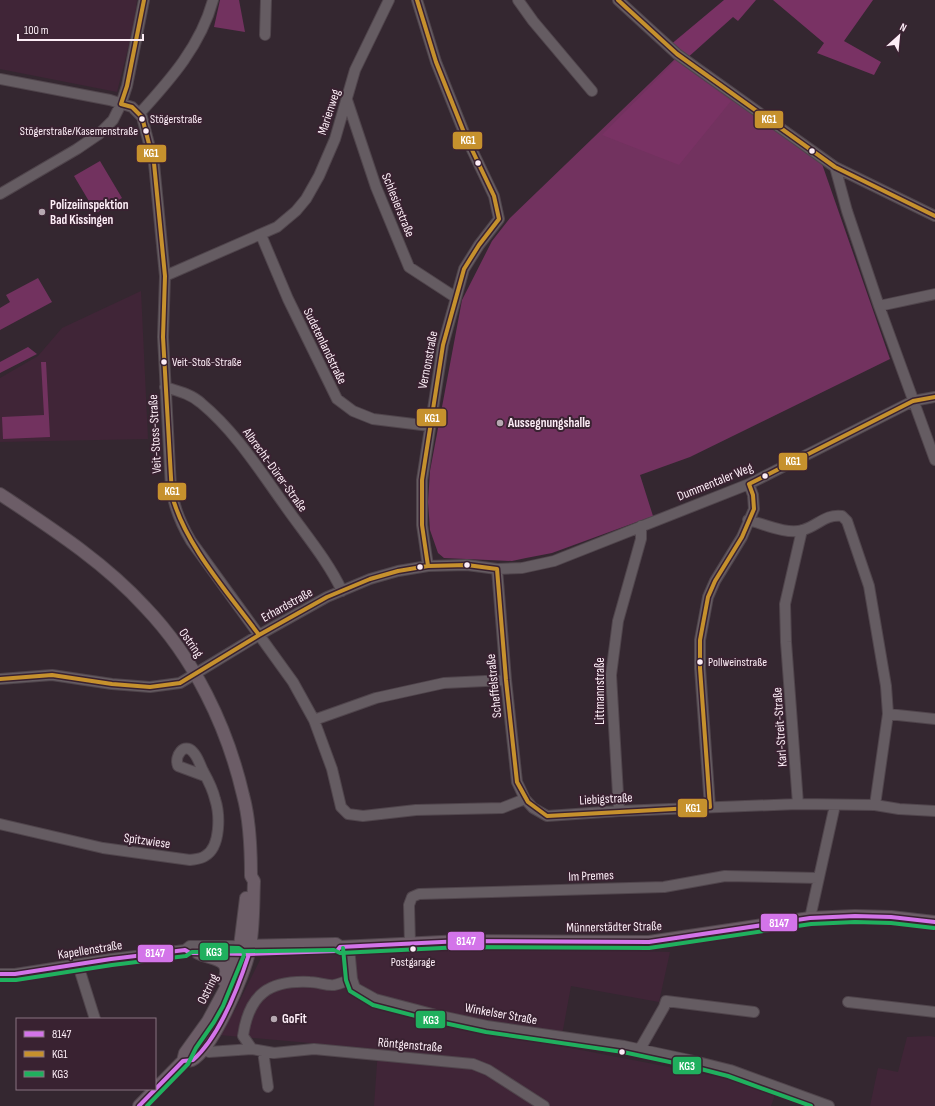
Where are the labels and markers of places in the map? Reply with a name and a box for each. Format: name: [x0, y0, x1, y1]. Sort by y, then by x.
place label: Stögerstraße: [150, 112, 202, 127]
marker: Stögerstraße: [137, 114, 147, 124]
place label: Stögerstraße/Kasemenstraße: [20, 124, 138, 139]
marker: Stögerstraße/Kasemenstraße: [141, 126, 151, 136]
unlabelled marker: [807, 146, 817, 156]
unlabelled marker: [473, 158, 483, 168]
place label: Polizeiinspektion Bad Kissingen: [50, 197, 129, 228]
marker: Polizeiinspektion Bad Kissingen: [37, 207, 47, 217]
place label: Veit-Stoß-Straße: [172, 355, 242, 370]
marker: Veit-Stoß-Straße: [159, 357, 169, 367]
place label: Aussegnungshalle: [507, 415, 591, 431]
marker: Aussegnungshalle: [495, 418, 505, 428]
unlabelled marker: [760, 471, 770, 481]
unlabelled marker: [462, 560, 472, 570]
unlabelled marker: [415, 562, 425, 572]
place label: Pollweinstraße: [708, 655, 767, 670]
marker: Pollweinstraße: [695, 657, 705, 667]
marker: Postgarage: [408, 944, 418, 954]
place label: Postgarage: [391, 955, 436, 970]
place label: GoFit: [282, 1011, 308, 1027]
marker: GoFit: [269, 1014, 279, 1024]
unlabelled marker: [617, 1047, 627, 1057]

